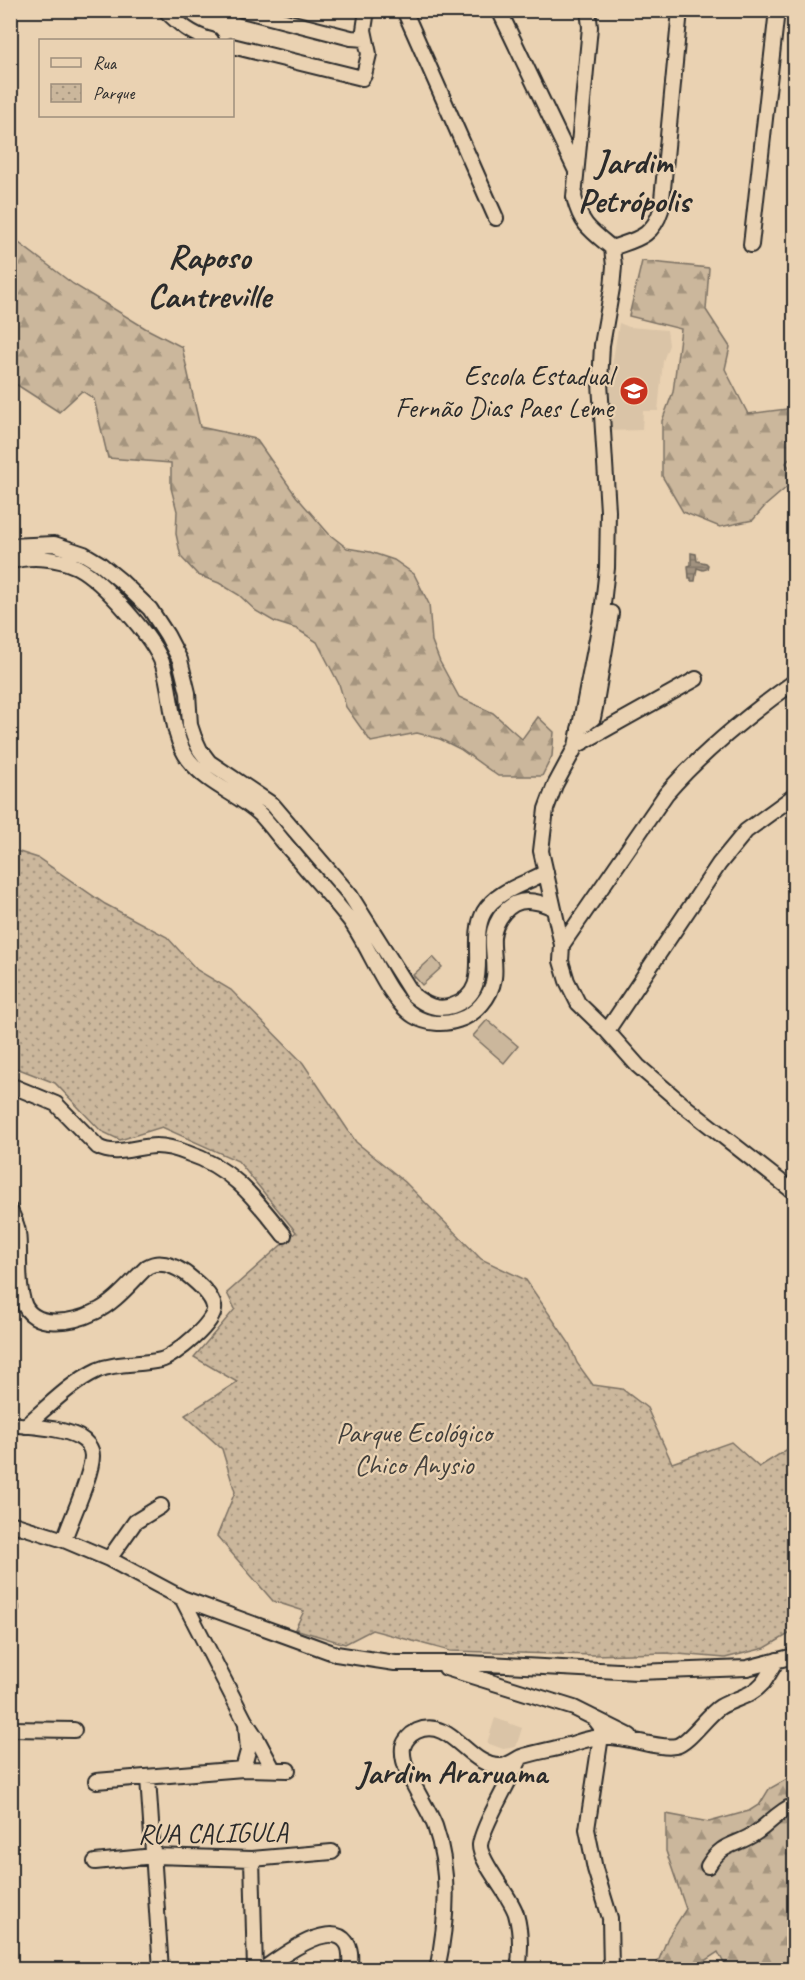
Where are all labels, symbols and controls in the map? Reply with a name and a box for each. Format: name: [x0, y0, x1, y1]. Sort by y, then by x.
legend: [39, 39, 234, 117]
text: Rua: [93, 52, 118, 74]
text: Parque: [93, 82, 135, 104]
district label: Jardim Petrópolis: [578, 140, 693, 222]
district label: Raposo Cantreville: [147, 235, 274, 317]
place label: Escola Estadual Fernão Dias Paes Leme: [395, 358, 618, 425]
school or university icon: Escola Estadual Fernão Dias Paes Leme: [618, 375, 650, 407]
park label: Parque Ecológico Chico Anysio: [336, 1415, 495, 1482]
district label: Jardim Araruama: [355, 1752, 549, 1793]
street label: RUA CALIGULA: [138, 1814, 289, 1851]

